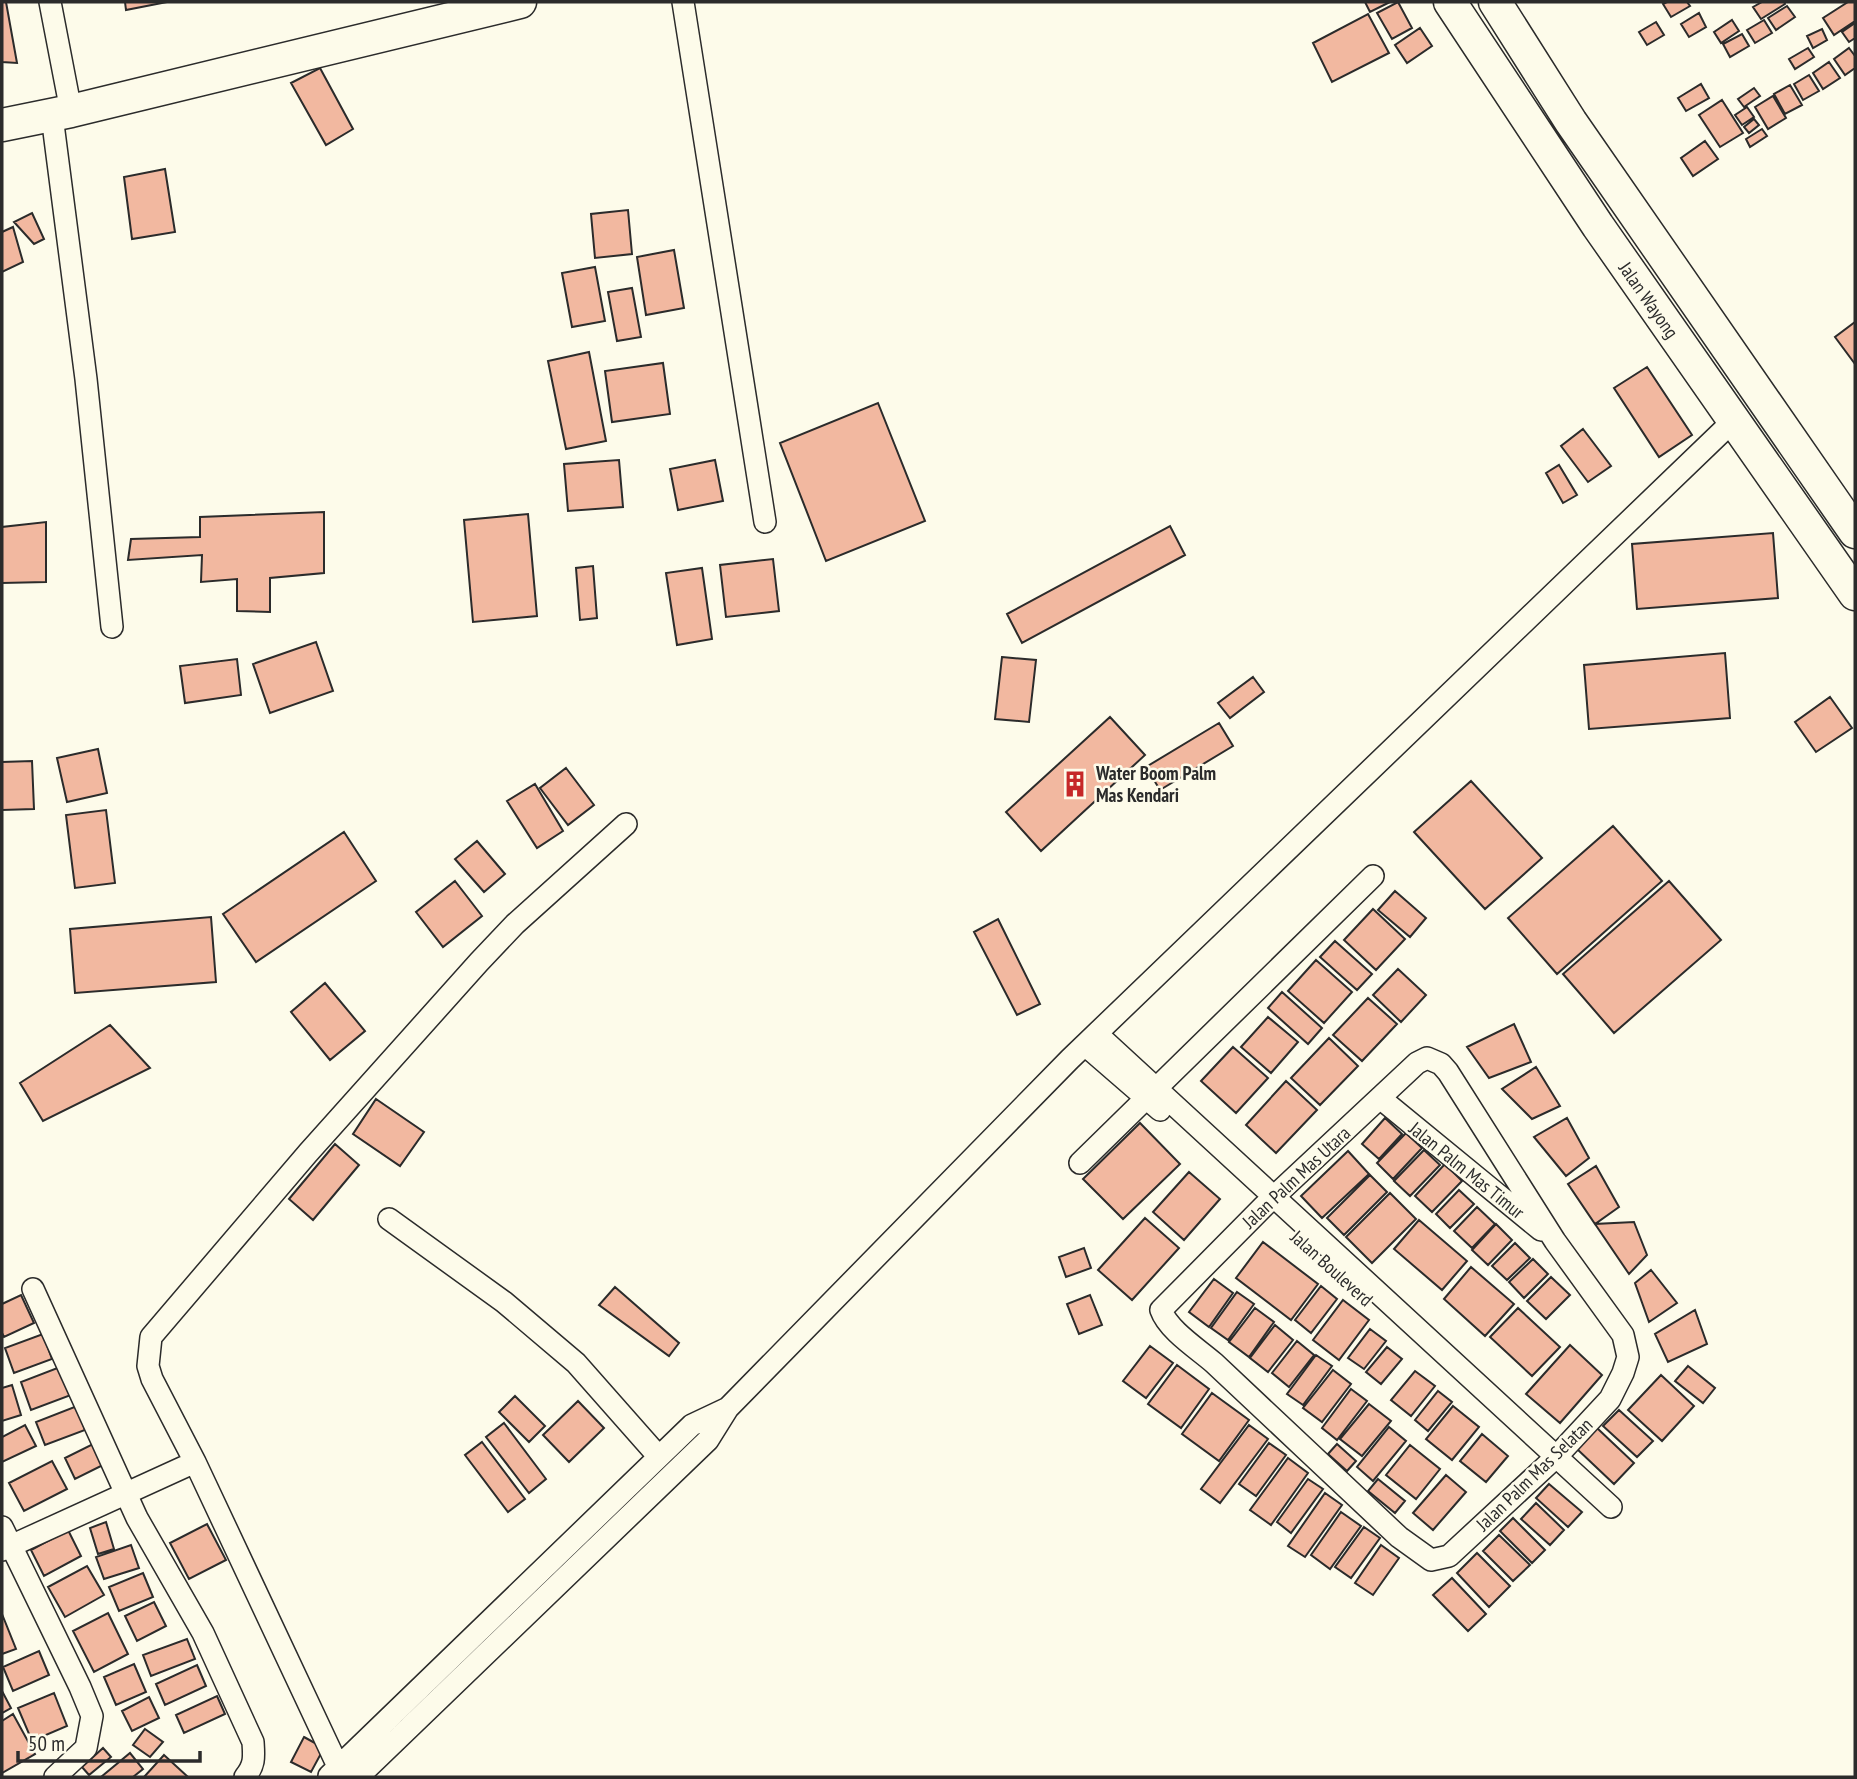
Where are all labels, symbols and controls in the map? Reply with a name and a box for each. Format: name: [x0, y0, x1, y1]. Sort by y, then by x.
street label: Jalan Wayong: [1613, 256, 1684, 343]
place label: Water Boom Palm Mas Kendari: [1095, 761, 1216, 807]
building icon: Water Boom Palm Mas Kendari: [1060, 769, 1090, 799]
street label: Jalan Palm Mas Timur: [1404, 1116, 1530, 1224]
street label: Jalan Palm Mas Utara: [1236, 1121, 1355, 1234]
street label: Jalan Bouleverd: [1285, 1224, 1378, 1311]
street label: Jalan Palm Mas Selatan: [1470, 1412, 1597, 1536]
scale bar: [18, 1720, 200, 1764]
text: 50 m: [28, 1730, 65, 1757]

